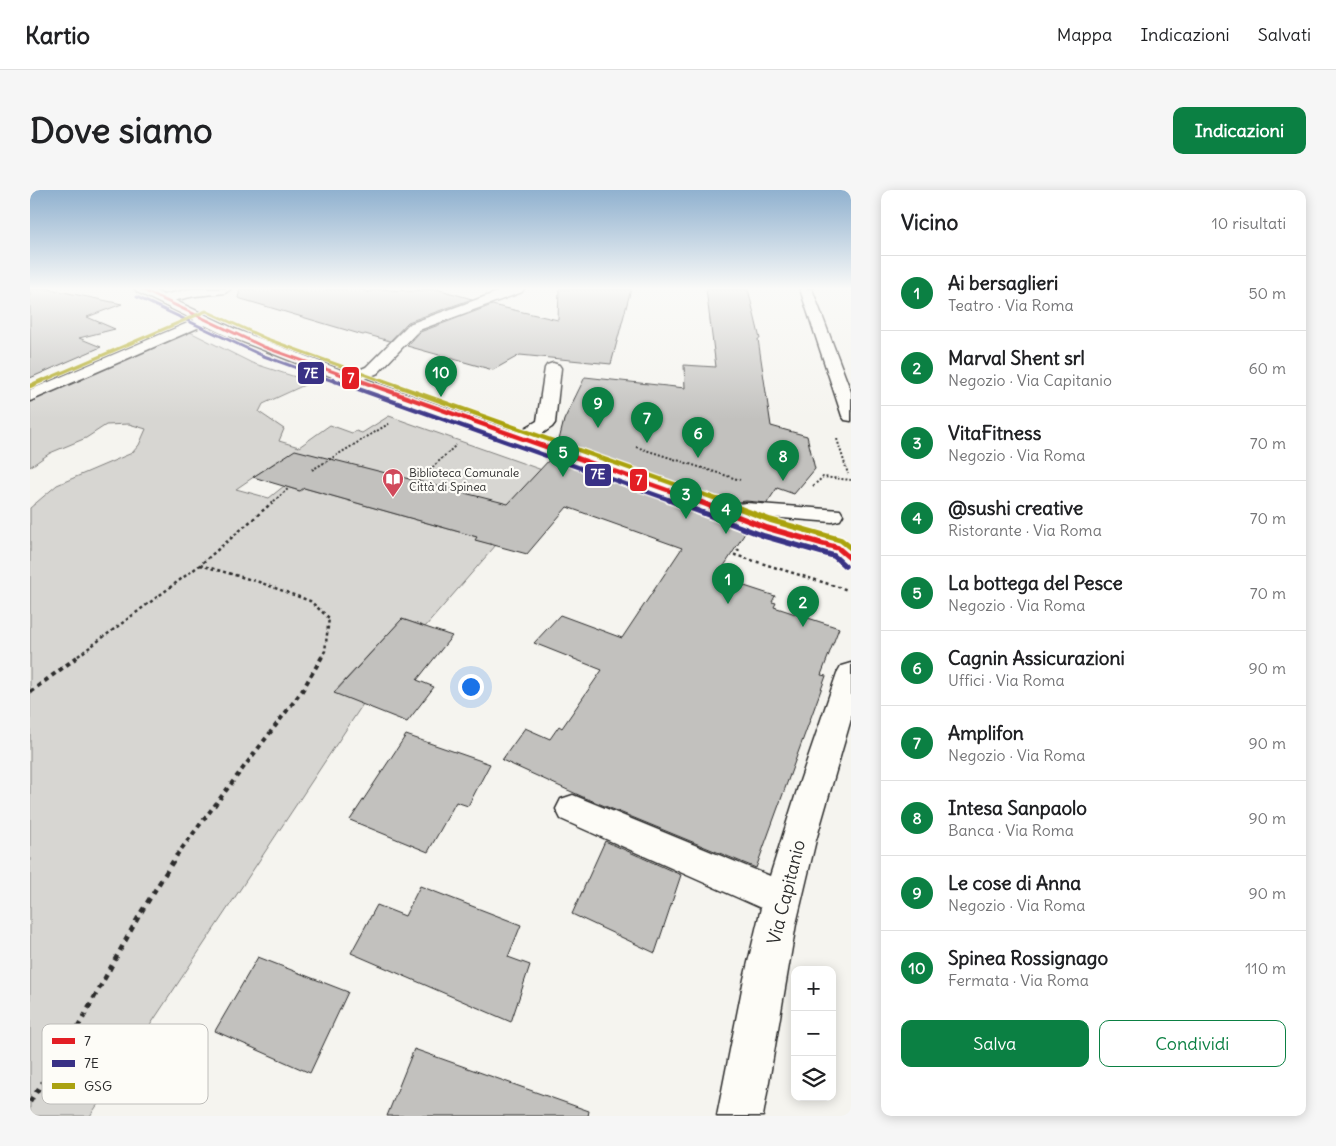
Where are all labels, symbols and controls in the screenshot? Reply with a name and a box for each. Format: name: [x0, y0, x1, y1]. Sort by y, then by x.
text: Kartio: [25, 20, 90, 50]
text: Mappa: [1057, 23, 1112, 46]
text: Indicazioni: [1140, 23, 1230, 46]
text: Salvati: [1258, 23, 1311, 46]
button: Indicazioni: [1173, 107, 1306, 154]
text: Dove siamo: [30, 108, 213, 152]
text: Vicino: [901, 209, 958, 236]
text: 10 risultati: [1211, 213, 1286, 233]
text: Ai bersaglieri: [948, 271, 1058, 295]
text: 1: [914, 283, 920, 303]
text: 50 m: [1248, 283, 1286, 303]
text: Teatro · Via Roma: [948, 295, 1074, 315]
text: Marval Shent srl: [948, 346, 1085, 370]
pin: 10: [425, 356, 457, 397]
text: 2: [913, 358, 921, 378]
text: 60 m: [1248, 358, 1286, 378]
line badge: 7E: [297, 361, 325, 385]
text: 7E: [303, 364, 319, 382]
line badge: 7: [341, 366, 360, 390]
text: 7: [348, 369, 355, 387]
text: Negozio · Via Capitanio: [948, 370, 1112, 390]
pin: 9: [582, 387, 614, 428]
pin: 7: [631, 402, 663, 443]
pin: 6: [682, 417, 714, 458]
text: VitaFitness: [948, 421, 1041, 445]
text: 3: [912, 433, 922, 453]
text: 70 m: [1250, 433, 1286, 453]
pin: 5: [547, 436, 579, 477]
pin: 8: [767, 440, 799, 481]
text: Negozio · Via Roma: [948, 445, 1085, 465]
line badge: 7E: [584, 463, 612, 487]
place label: Biblioteca Comunale Città di Spinea: [409, 465, 519, 494]
text: 7E: [590, 465, 606, 483]
library icon: Biblioteca Comunale Città di Spinea: [381, 467, 405, 498]
line badge: 7: [629, 468, 648, 492]
text: 7: [636, 471, 643, 489]
pin: 3: [670, 478, 702, 519]
pin: 4: [710, 493, 742, 534]
text: @sushi creative: [948, 496, 1083, 520]
text: 4: [912, 508, 922, 528]
text: 70 m: [1250, 508, 1286, 528]
text: Ristorante · Via Roma: [948, 520, 1102, 540]
pin: 1: [712, 563, 744, 604]
text: La bottega del Pesce: [948, 571, 1123, 595]
text: 5: [912, 583, 922, 603]
text: 70 m: [1250, 583, 1286, 603]
pin: 2: [787, 586, 819, 627]
text: Negozio · Via Roma: [948, 595, 1085, 615]
text: Cagnin Assicurazioni: [948, 646, 1125, 670]
text: 6: [912, 658, 922, 678]
text: 90 m: [1248, 658, 1286, 678]
text: Uffici · Via Roma: [948, 670, 1065, 690]
your location: [458, 674, 484, 700]
text: Amplifon: [948, 721, 1024, 745]
text: 7: [913, 733, 921, 753]
text: 90 m: [1248, 733, 1286, 753]
text: Negozio · Via Roma: [948, 745, 1085, 765]
text: Intesa Sanpaolo: [948, 796, 1087, 820]
text: 8: [912, 808, 922, 828]
text: 90 m: [1248, 808, 1286, 828]
text: Banca · Via Roma: [948, 820, 1074, 840]
street label: Via Capitanio: [762, 837, 810, 947]
text: Le cose di Anna: [948, 871, 1081, 895]
text: 9: [912, 883, 922, 903]
text: 90 m: [1248, 883, 1286, 903]
text: Negozio · Via Roma: [948, 895, 1085, 915]
text: Spinea Rossignago: [948, 946, 1108, 970]
text: 10: [909, 958, 925, 978]
text: 110 m: [1245, 958, 1286, 978]
map controls: [791, 966, 836, 1101]
button: +: [791, 966, 836, 1011]
text: Fermata · Via Roma: [948, 970, 1089, 990]
button: −: [791, 1011, 836, 1056]
button: Salva: [901, 1020, 1089, 1067]
button: Condividi: [1099, 1020, 1286, 1067]
legend: [42, 1024, 208, 1104]
text: 7: [84, 1032, 91, 1050]
text: 7E: [84, 1054, 99, 1072]
button: layers: [791, 1056, 836, 1101]
text: GSG: [84, 1077, 112, 1095]

